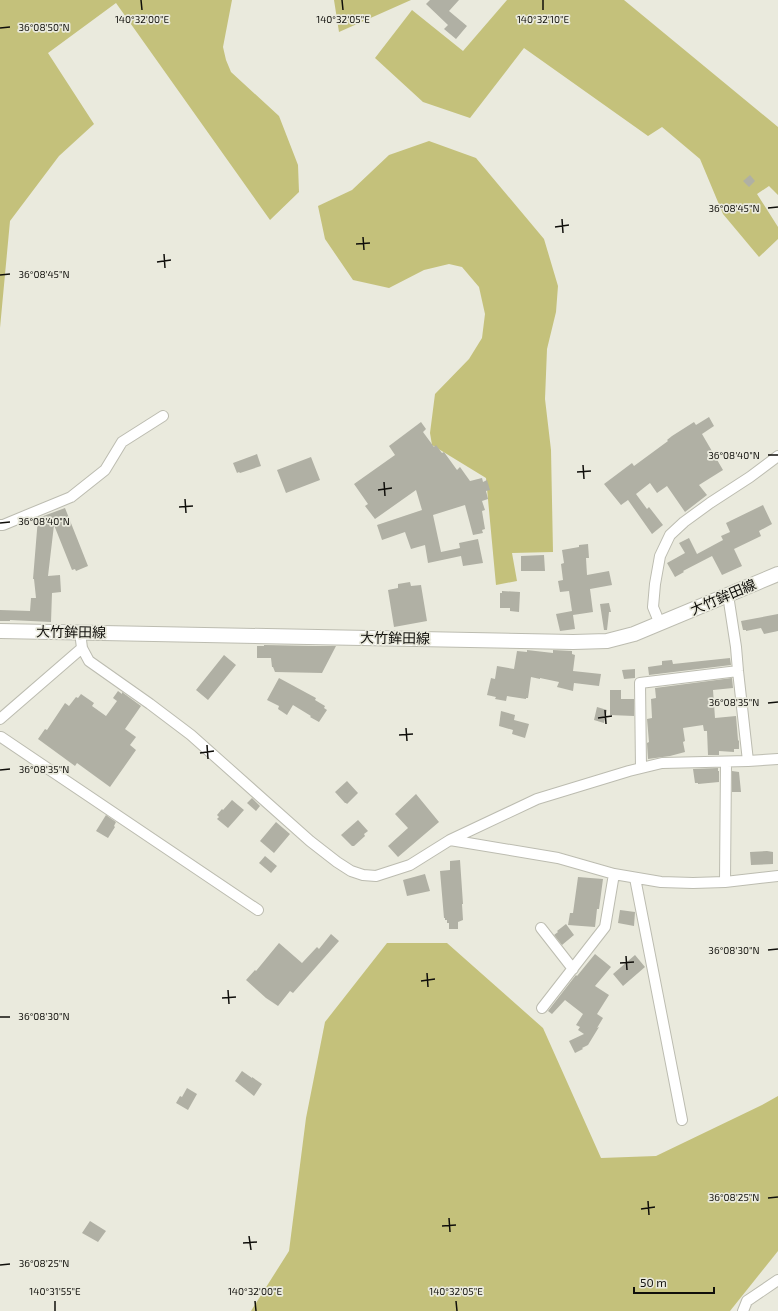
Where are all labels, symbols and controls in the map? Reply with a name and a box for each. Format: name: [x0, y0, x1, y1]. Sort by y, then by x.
text: 140°32'00"E: [115, 13, 170, 25]
text: 140°32'05"E: [316, 13, 370, 25]
text: 140°32'10"E: [517, 13, 569, 25]
text: 36°08'50"N: [18, 21, 70, 33]
text: 36°08'45"N: [709, 202, 760, 214]
text: 36°08'45"N: [19, 268, 70, 280]
text: 36°08'40"N: [708, 449, 760, 461]
text: 36°08'40"N: [18, 515, 70, 527]
street label: 大竹鉾田線: [687, 575, 758, 618]
street label: 大竹鉾田線: [36, 622, 106, 641]
street label: 大竹鉾田線: [360, 628, 430, 647]
text: 36°08'35"N: [709, 696, 759, 708]
text: 36°08'35"N: [19, 763, 69, 775]
text: 36°08'30"N: [708, 944, 760, 956]
text: 36°08'30"N: [18, 1010, 70, 1022]
text: 36°08'25"N: [709, 1191, 759, 1203]
text: 36°08'25"N: [19, 1257, 69, 1269]
scale bar: [634, 1269, 714, 1295]
text: 50 m: [640, 1275, 667, 1289]
text: 140°31'55"E: [29, 1285, 81, 1297]
text: 140°32'00"E: [228, 1285, 283, 1297]
text: 140°32'05"E: [429, 1285, 483, 1297]

